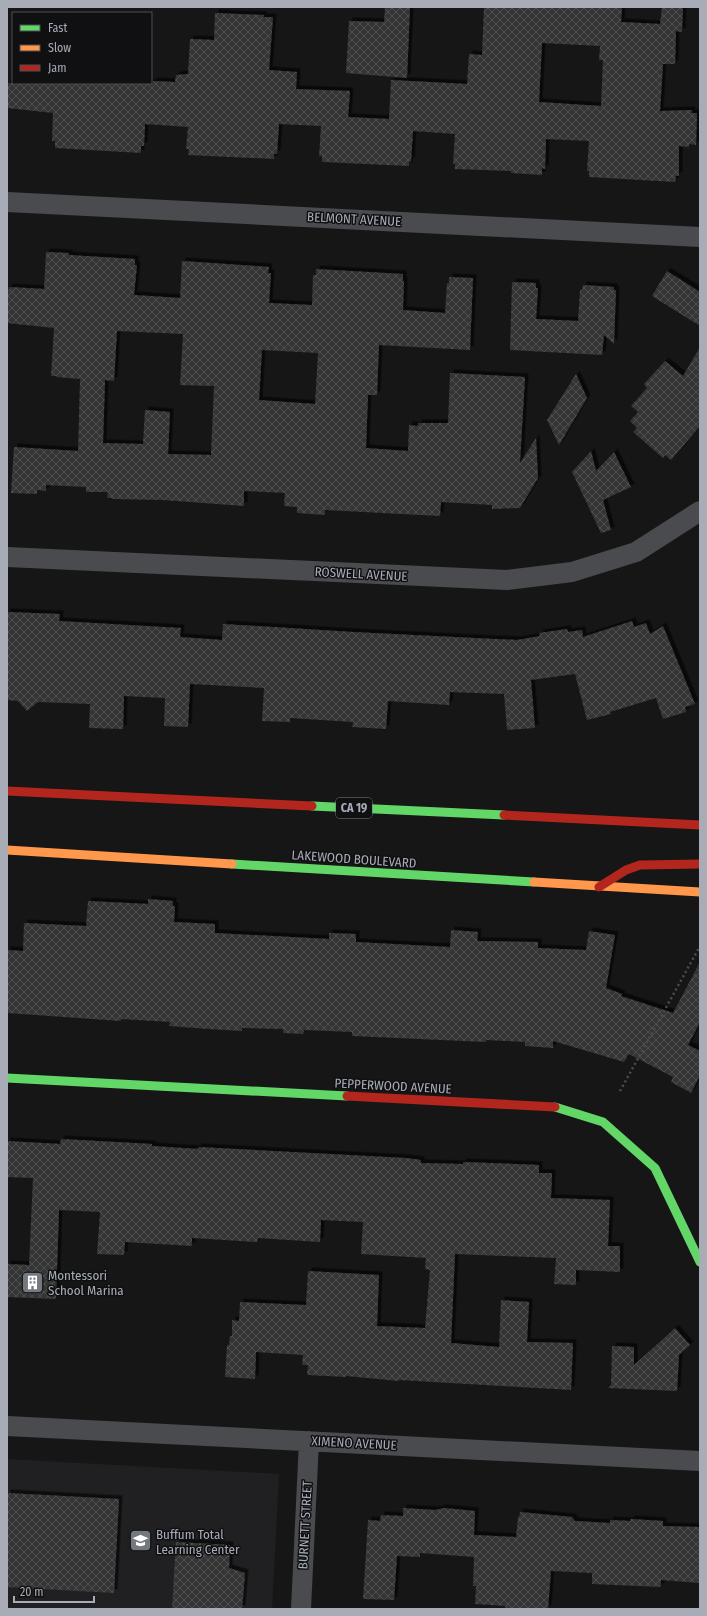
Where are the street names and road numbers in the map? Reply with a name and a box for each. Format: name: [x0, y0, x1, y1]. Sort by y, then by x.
street label: BELMONT AVENUE: [307, 209, 401, 229]
street label: ROSWELL AVENUE: [314, 564, 408, 584]
road number: CA 19: [336, 798, 372, 818]
street label: LAKEWOOD BOULEVARD: [291, 847, 417, 871]
street label: PEPPERWOOD AVENUE: [334, 1075, 452, 1097]
street label: XIMENO AVENUE: [311, 1433, 397, 1453]
street label: BURNETT STREET: [295, 1480, 315, 1570]

